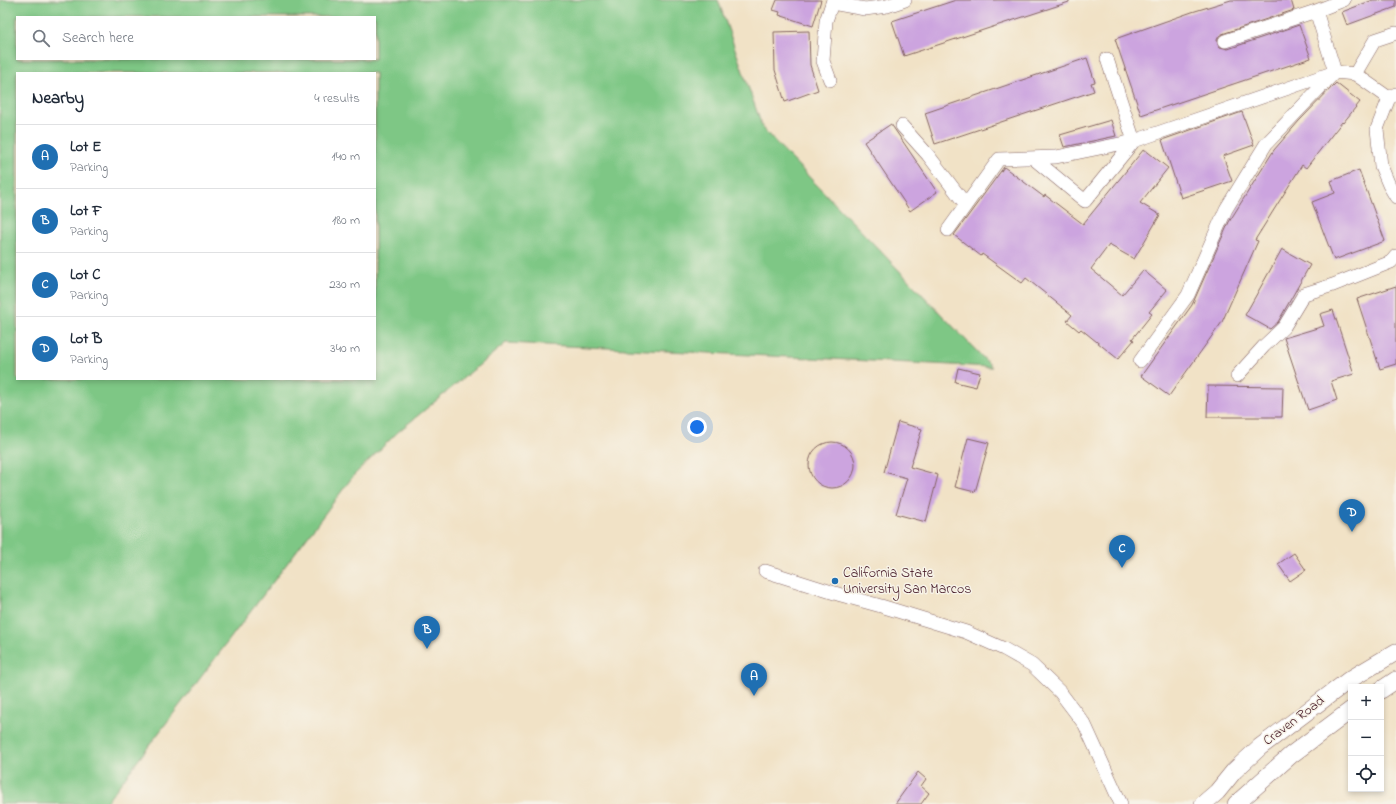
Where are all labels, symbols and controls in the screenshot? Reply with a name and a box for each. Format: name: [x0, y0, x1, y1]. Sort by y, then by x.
search box: [16, 16, 376, 60]
icon: search: [30, 27, 52, 49]
text: Search here: [62, 27, 134, 49]
text: Nearby: [32, 86, 84, 111]
text: 4 results: [314, 89, 360, 108]
text: Lot E: [70, 136, 101, 158]
text: A: [41, 147, 49, 166]
text: 140 m: [332, 147, 360, 166]
text: Parking: [70, 158, 108, 177]
text: Lot F: [70, 200, 102, 222]
text: B: [41, 211, 49, 230]
text: 180 m: [332, 211, 360, 230]
text: Parking: [70, 222, 108, 241]
text: Lot C: [70, 264, 100, 286]
text: C: [41, 275, 49, 294]
text: 230 m: [329, 275, 360, 294]
text: Parking: [70, 286, 108, 305]
text: Lot B: [70, 328, 102, 350]
text: D: [40, 339, 50, 358]
text: 340 m: [330, 339, 360, 358]
text: Parking: [70, 350, 108, 369]
your location: [687, 417, 707, 437]
pin: D: [1339, 499, 1365, 532]
pin: C: [1109, 535, 1135, 568]
place label: California State University San Marcos: [843, 563, 971, 601]
marker: California State University San Marcos: [830, 576, 840, 586]
pin: B: [414, 616, 440, 649]
pin: A: [741, 663, 767, 696]
map controls: [1348, 684, 1384, 792]
button: +: [1348, 684, 1384, 720]
street label: Craven Road: [1259, 691, 1329, 751]
button: −: [1348, 720, 1384, 756]
button: locate: [1348, 756, 1384, 792]

